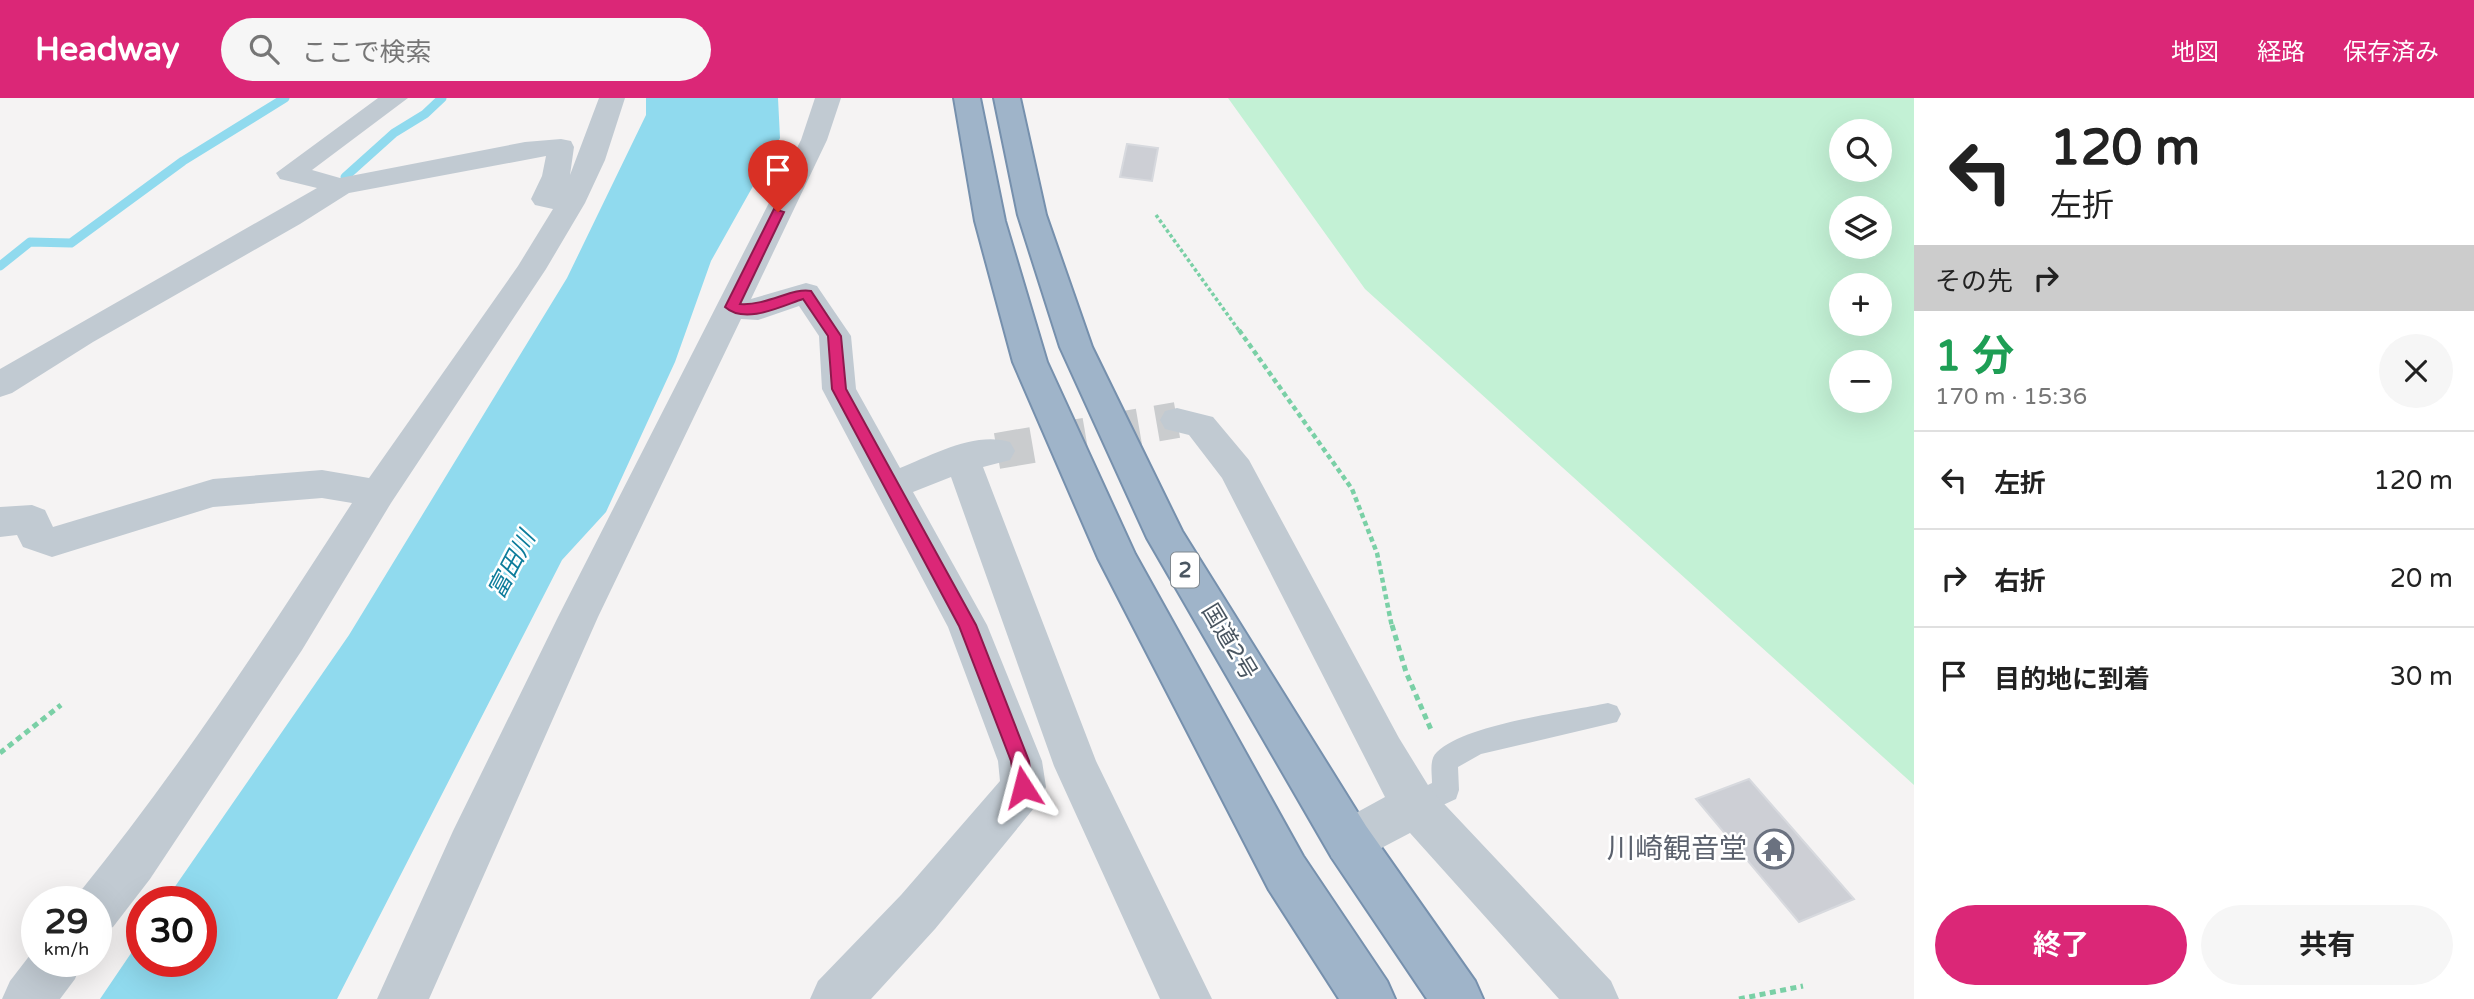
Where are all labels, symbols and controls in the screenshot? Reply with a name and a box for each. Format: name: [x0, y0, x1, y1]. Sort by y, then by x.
search box: [221, 18, 711, 81]
text: Headway: [35, 30, 179, 69]
icon: search: [245, 30, 283, 68]
text: ここで検索: [301, 37, 431, 68]
text: 地図: [2171, 38, 2219, 67]
text: 経路: [2257, 38, 2305, 67]
text: 保存済み: [2343, 38, 2439, 67]
map controls: [1829, 119, 1892, 413]
button: search: [1829, 119, 1892, 182]
text: 120 m: [2050, 119, 2200, 178]
icon: left: [1935, 126, 2026, 217]
pin: [748, 140, 808, 212]
icon: arrive: [759, 151, 797, 189]
text: 左折: [2050, 187, 2114, 225]
button: layers: [1829, 196, 1892, 259]
icon: right: [2027, 259, 2065, 297]
text: その先: [1935, 266, 2013, 297]
button: +: [1829, 273, 1892, 336]
text: 1 分: [1935, 331, 2014, 382]
button: close: [2379, 334, 2453, 408]
button: −: [1829, 350, 1892, 413]
text: 170 m · 15:36: [1935, 383, 2087, 411]
icon: left: [1935, 461, 1973, 499]
text: 120 m: [2373, 465, 2453, 496]
text: 左折: [1994, 468, 2046, 499]
water label: 富田川: [482, 524, 543, 604]
road number: 2: [1171, 552, 1199, 588]
icon: right: [1935, 559, 1973, 597]
text: 20 m: [2390, 563, 2453, 594]
text: 右折: [1994, 566, 2046, 597]
street label: 国道2号: [1196, 599, 1262, 685]
icon: arrive: [1935, 657, 1973, 695]
text: 30 m: [2390, 661, 2453, 692]
text: 目的地に到着: [1994, 664, 2150, 695]
position arrow: [986, 750, 1060, 824]
temple icon: 川崎観音堂: [1753, 828, 1795, 870]
place label: 川崎観音堂: [1607, 832, 1747, 866]
speed limit sign: 30: [126, 886, 217, 977]
text: 29: [45, 901, 88, 943]
button: 終了: [1935, 905, 2187, 985]
button: 共有: [2201, 905, 2453, 985]
text: km/h: [44, 938, 89, 960]

